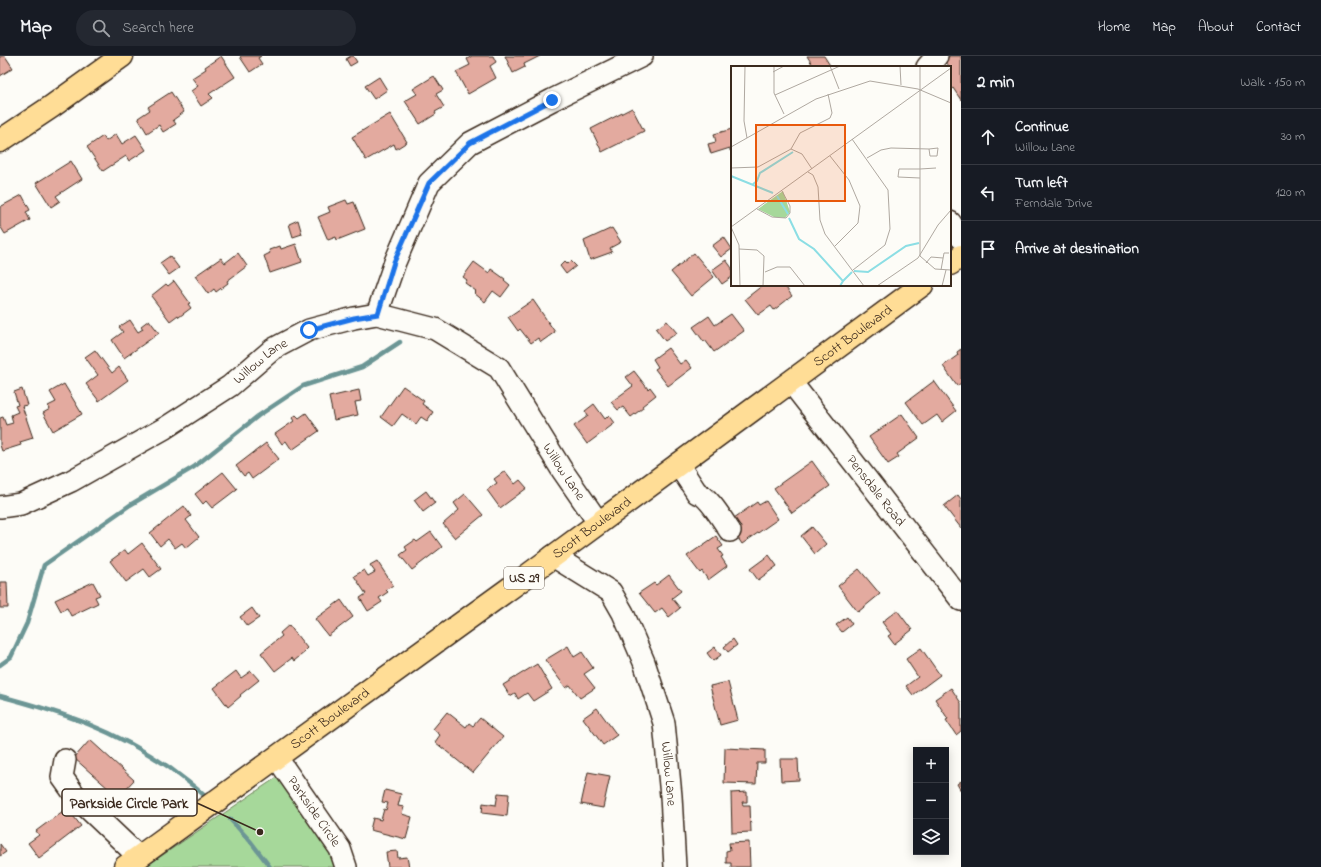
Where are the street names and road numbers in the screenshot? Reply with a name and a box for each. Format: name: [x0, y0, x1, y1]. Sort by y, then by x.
street label: Scott Boulevard: [809, 300, 897, 372]
street label: Willow Lane: [229, 332, 292, 389]
street label: Willow Lane: [537, 439, 591, 505]
street label: Pensdale Road: [841, 451, 911, 531]
street label: Scott Boulevard: [548, 492, 636, 564]
road number: US 29: [504, 567, 544, 589]
street label: Scott Boulevard: [286, 682, 374, 755]
street label: Willow Lane: [655, 741, 682, 807]
street label: Parkside Circle: [282, 772, 346, 852]

